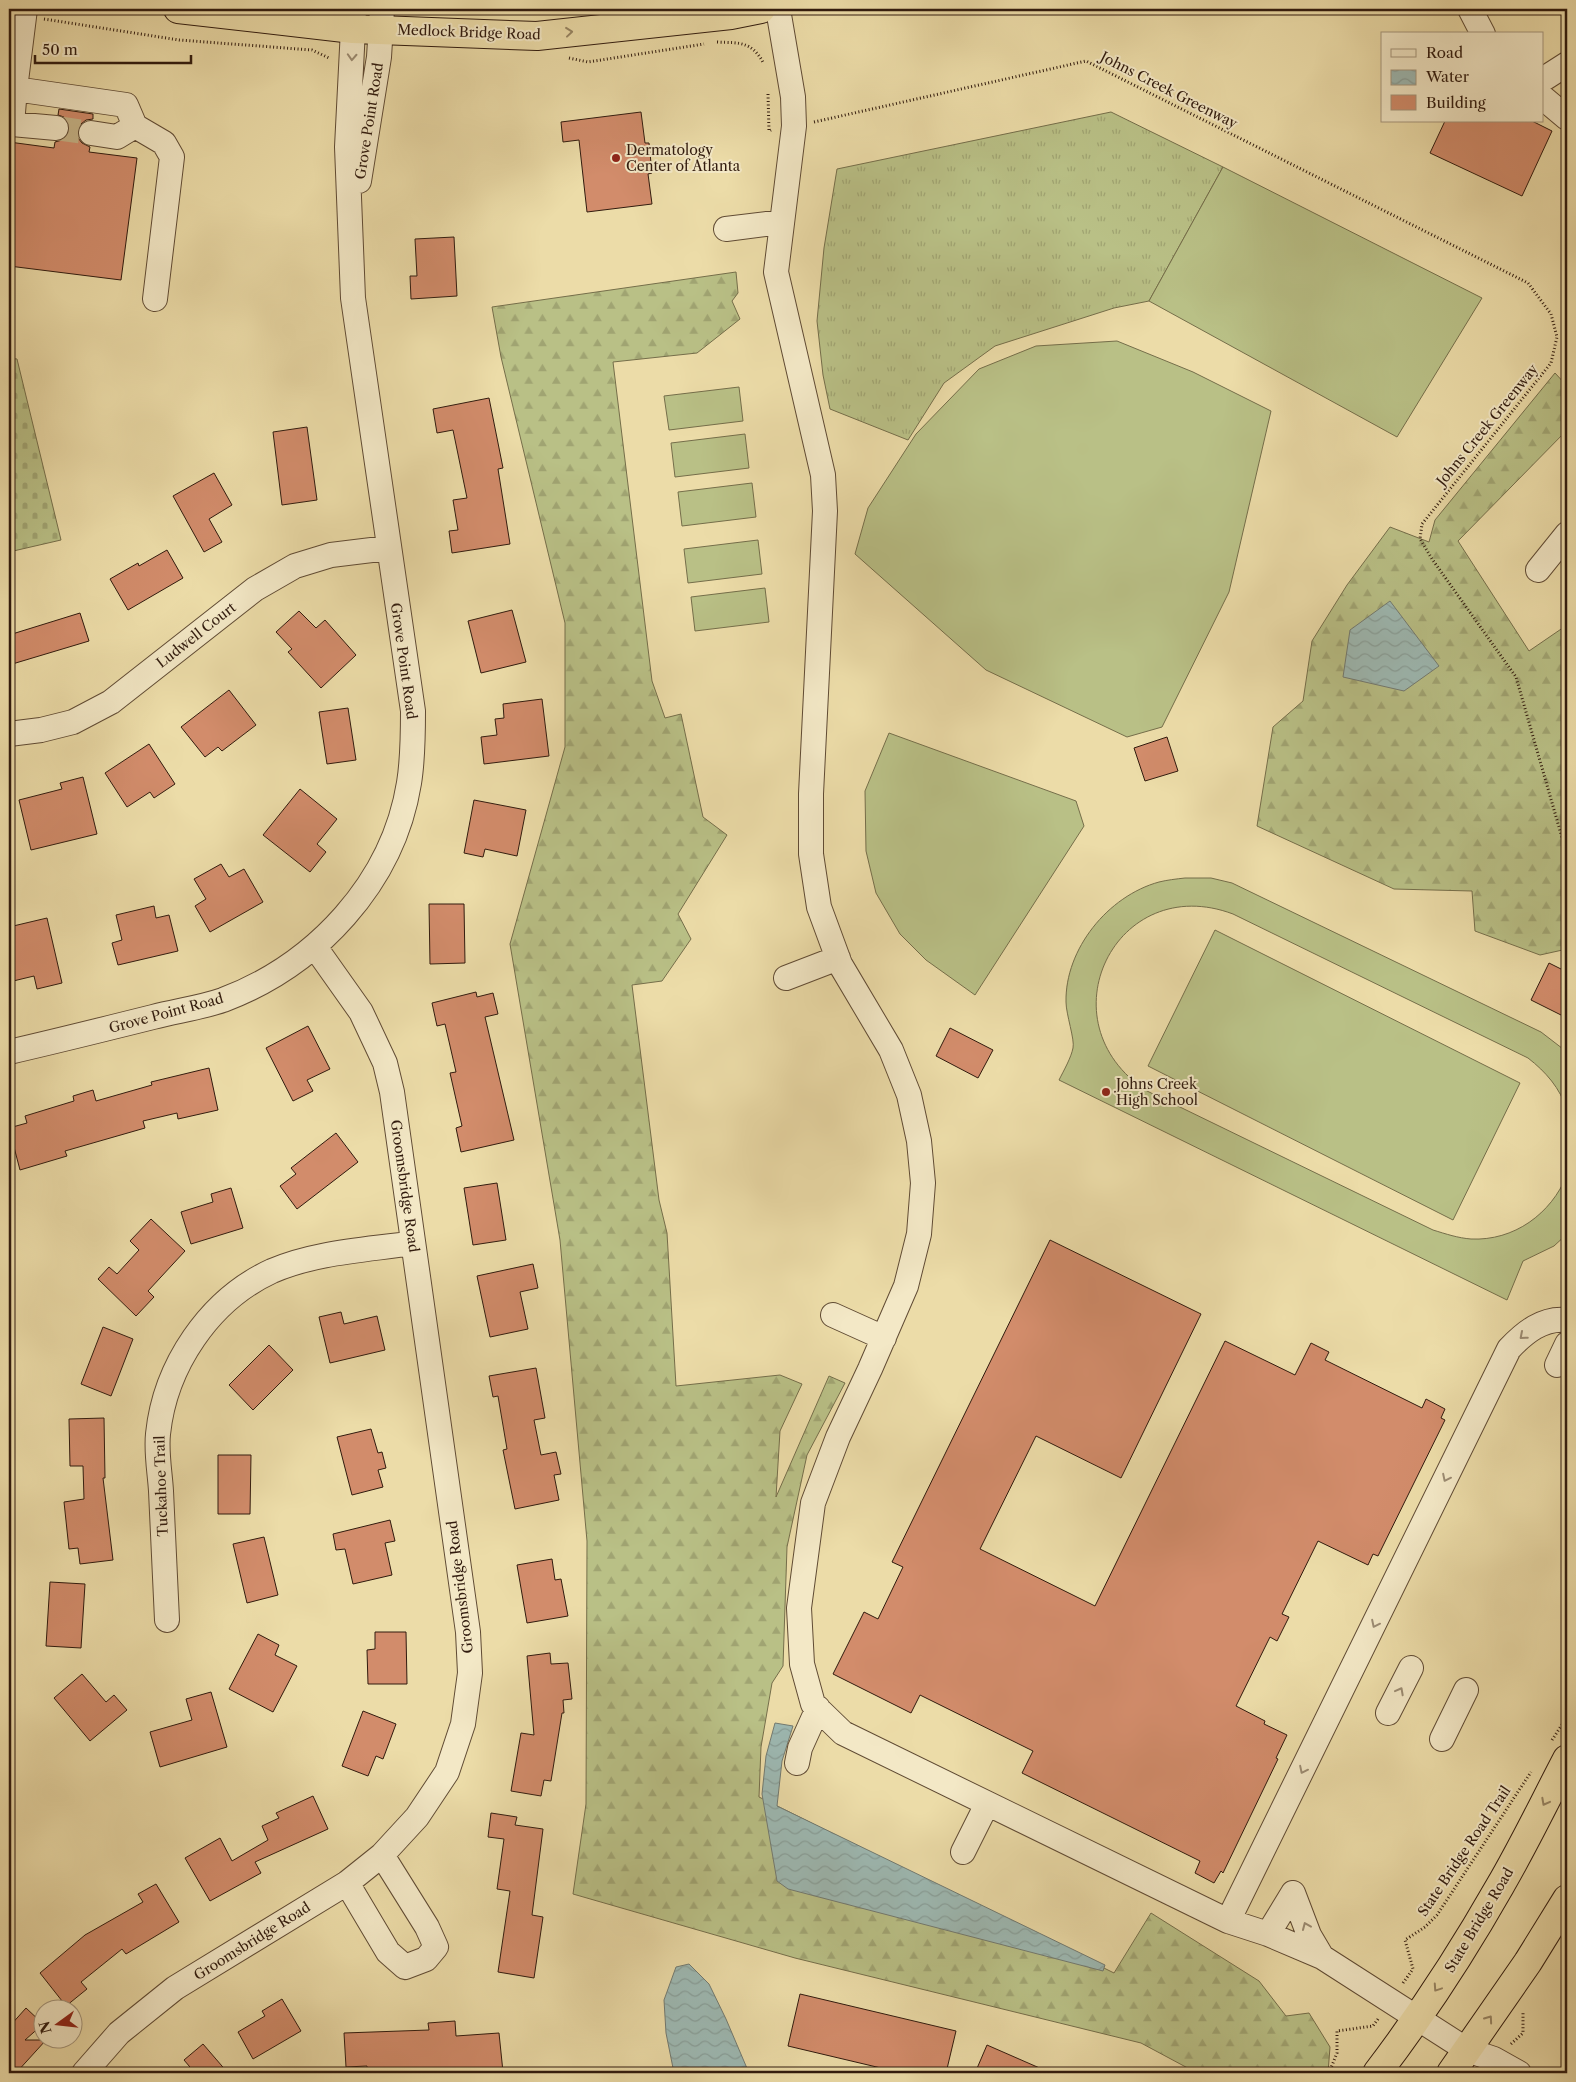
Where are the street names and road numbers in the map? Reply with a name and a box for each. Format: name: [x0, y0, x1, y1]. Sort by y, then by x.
street label: Medlock Bridge Road: [397, 20, 542, 44]
street label: Johns Creek Greenway: [1096, 47, 1241, 133]
street label: Grove Point Road: [351, 61, 387, 181]
street label: Johns Creek Greenway: [1431, 360, 1542, 491]
street label: Ludwell Court: [153, 598, 239, 672]
street label: Grove Point Road: [387, 601, 421, 721]
street label: Grove Point Road: [107, 989, 226, 1037]
street label: Groomsbridge Road: [387, 1118, 423, 1254]
street label: Tuckahoe Trail: [150, 1435, 172, 1537]
street label: Groomsbridge Road: [443, 1519, 477, 1655]
street label: State Bridge Road Trail: [1414, 1782, 1514, 1920]
street label: State Bridge Road: [1441, 1865, 1517, 1975]
street label: Groomsbridge Road: [190, 1898, 314, 1984]

